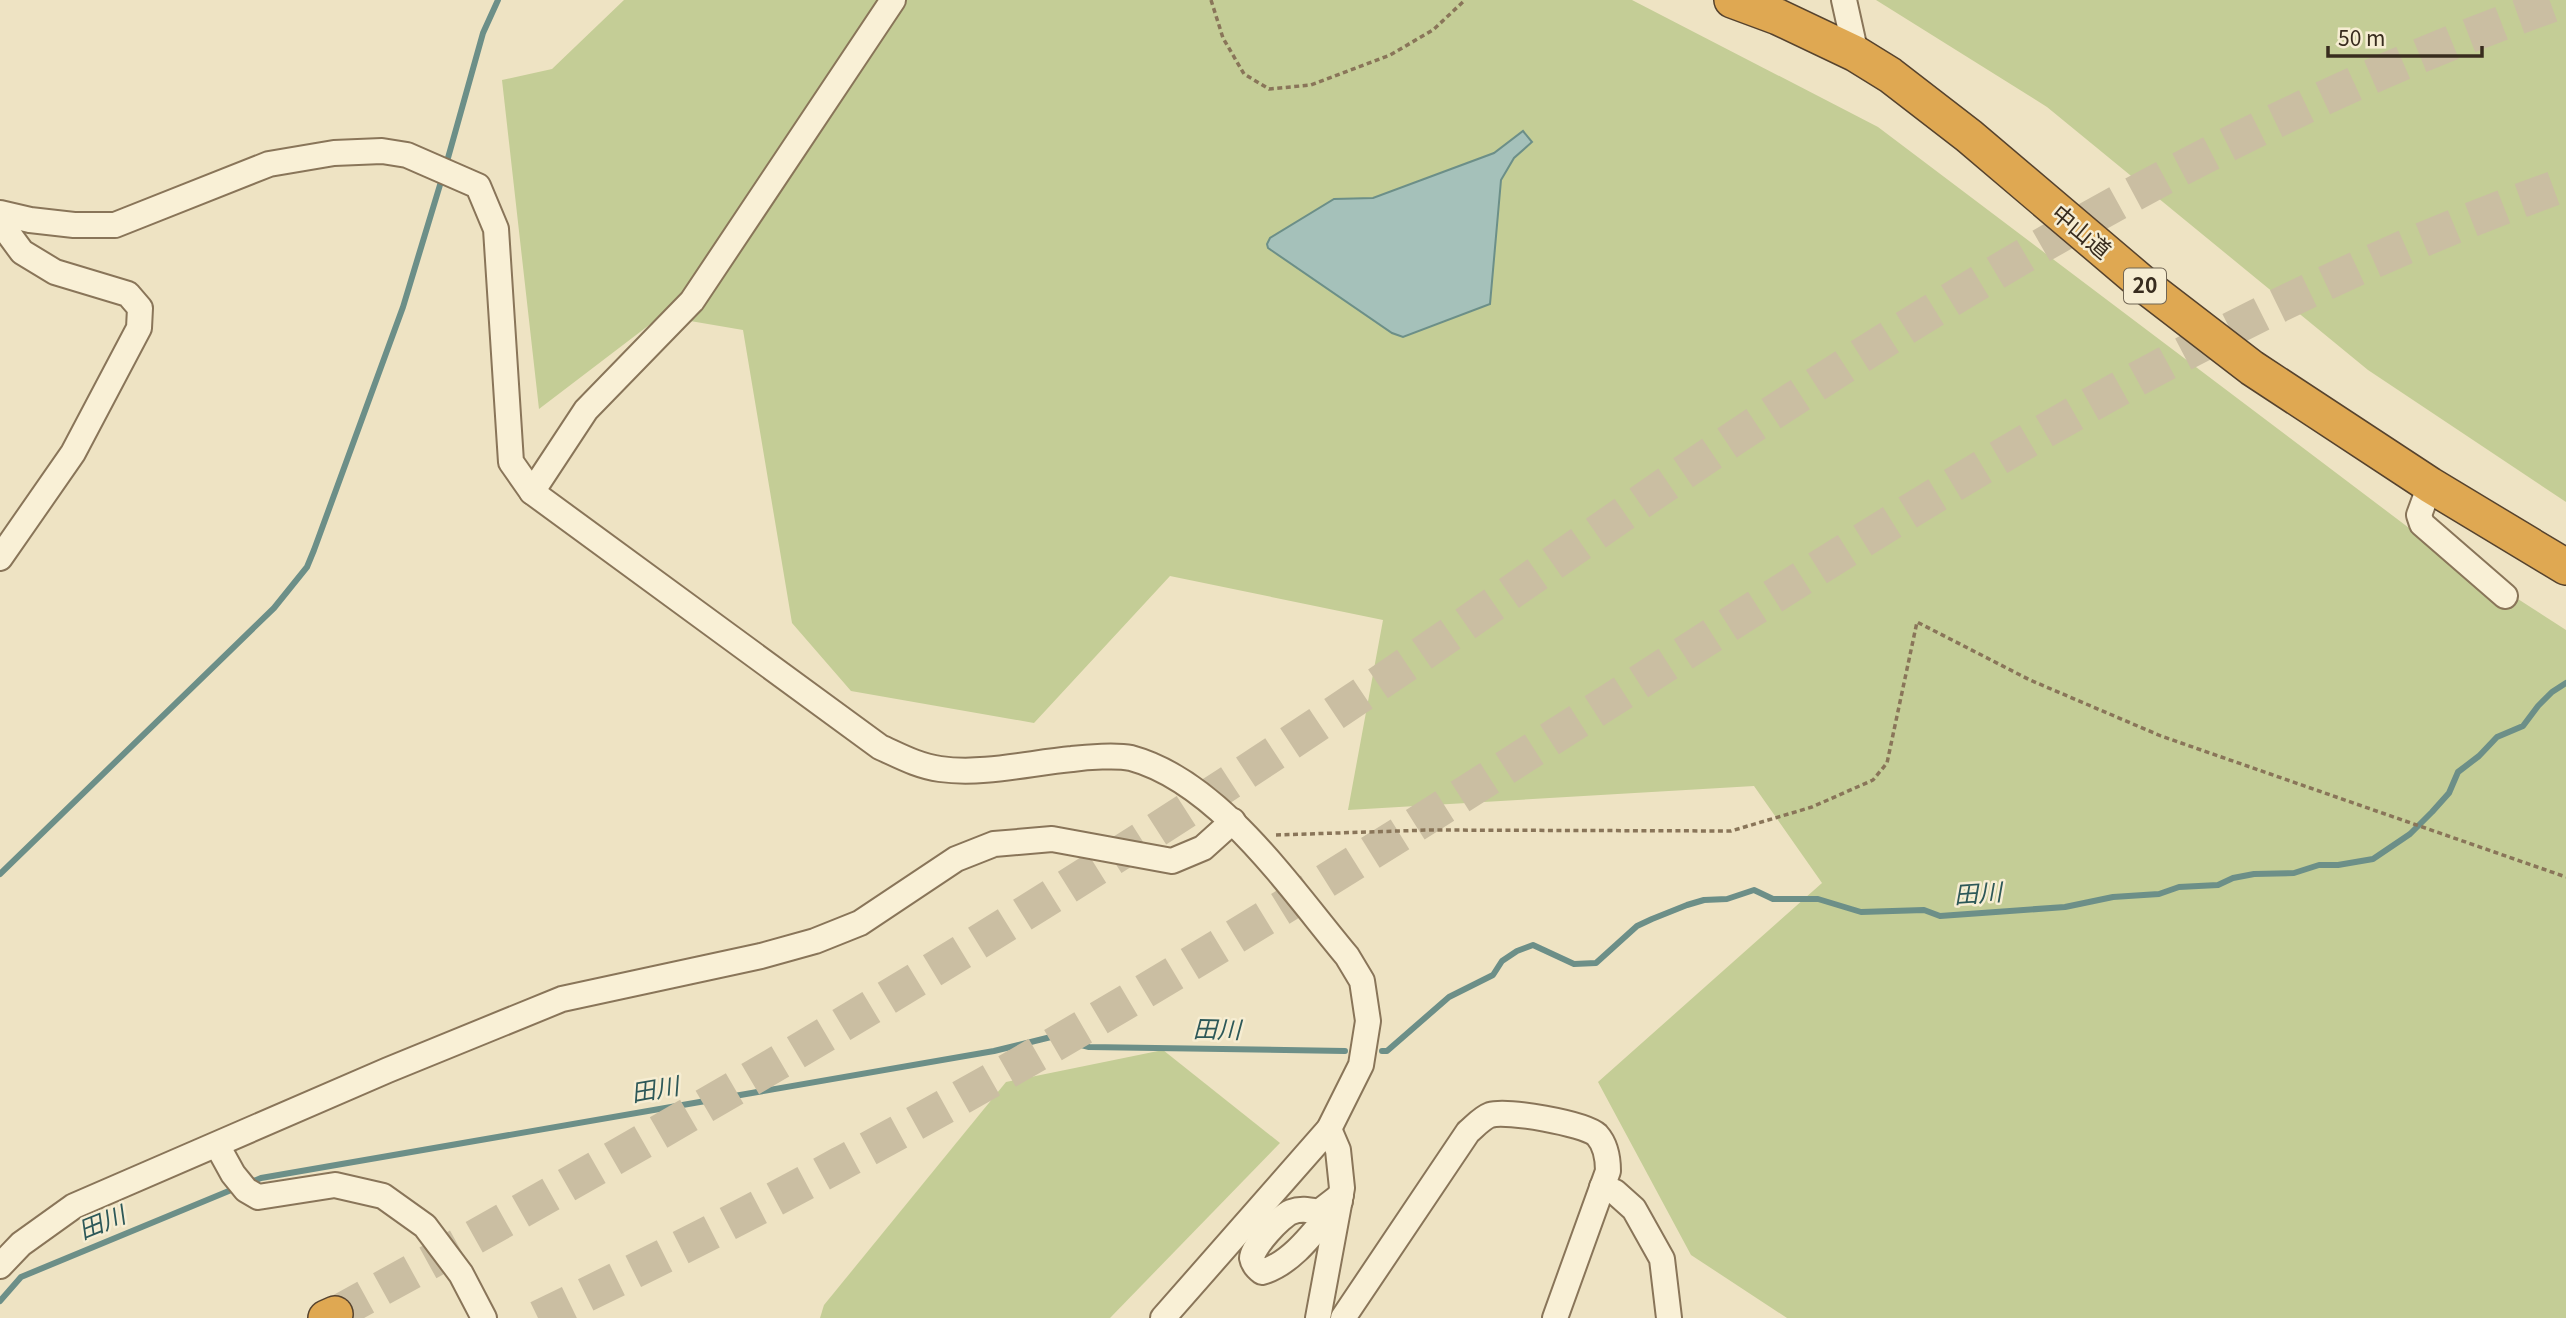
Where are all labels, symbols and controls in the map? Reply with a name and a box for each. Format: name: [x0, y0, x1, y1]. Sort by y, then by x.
scale bar: [2328, 14, 2482, 58]
text: 50 m: [2338, 22, 2385, 52]
street label: 中山道: [2045, 195, 2120, 266]
road number: 20: [2124, 268, 2166, 304]
water label: 田川: [1953, 872, 2006, 911]
water label: 田川: [1193, 1010, 1244, 1045]
water label: 田川: [628, 1066, 684, 1109]
water label: 田川: [72, 1194, 133, 1246]

